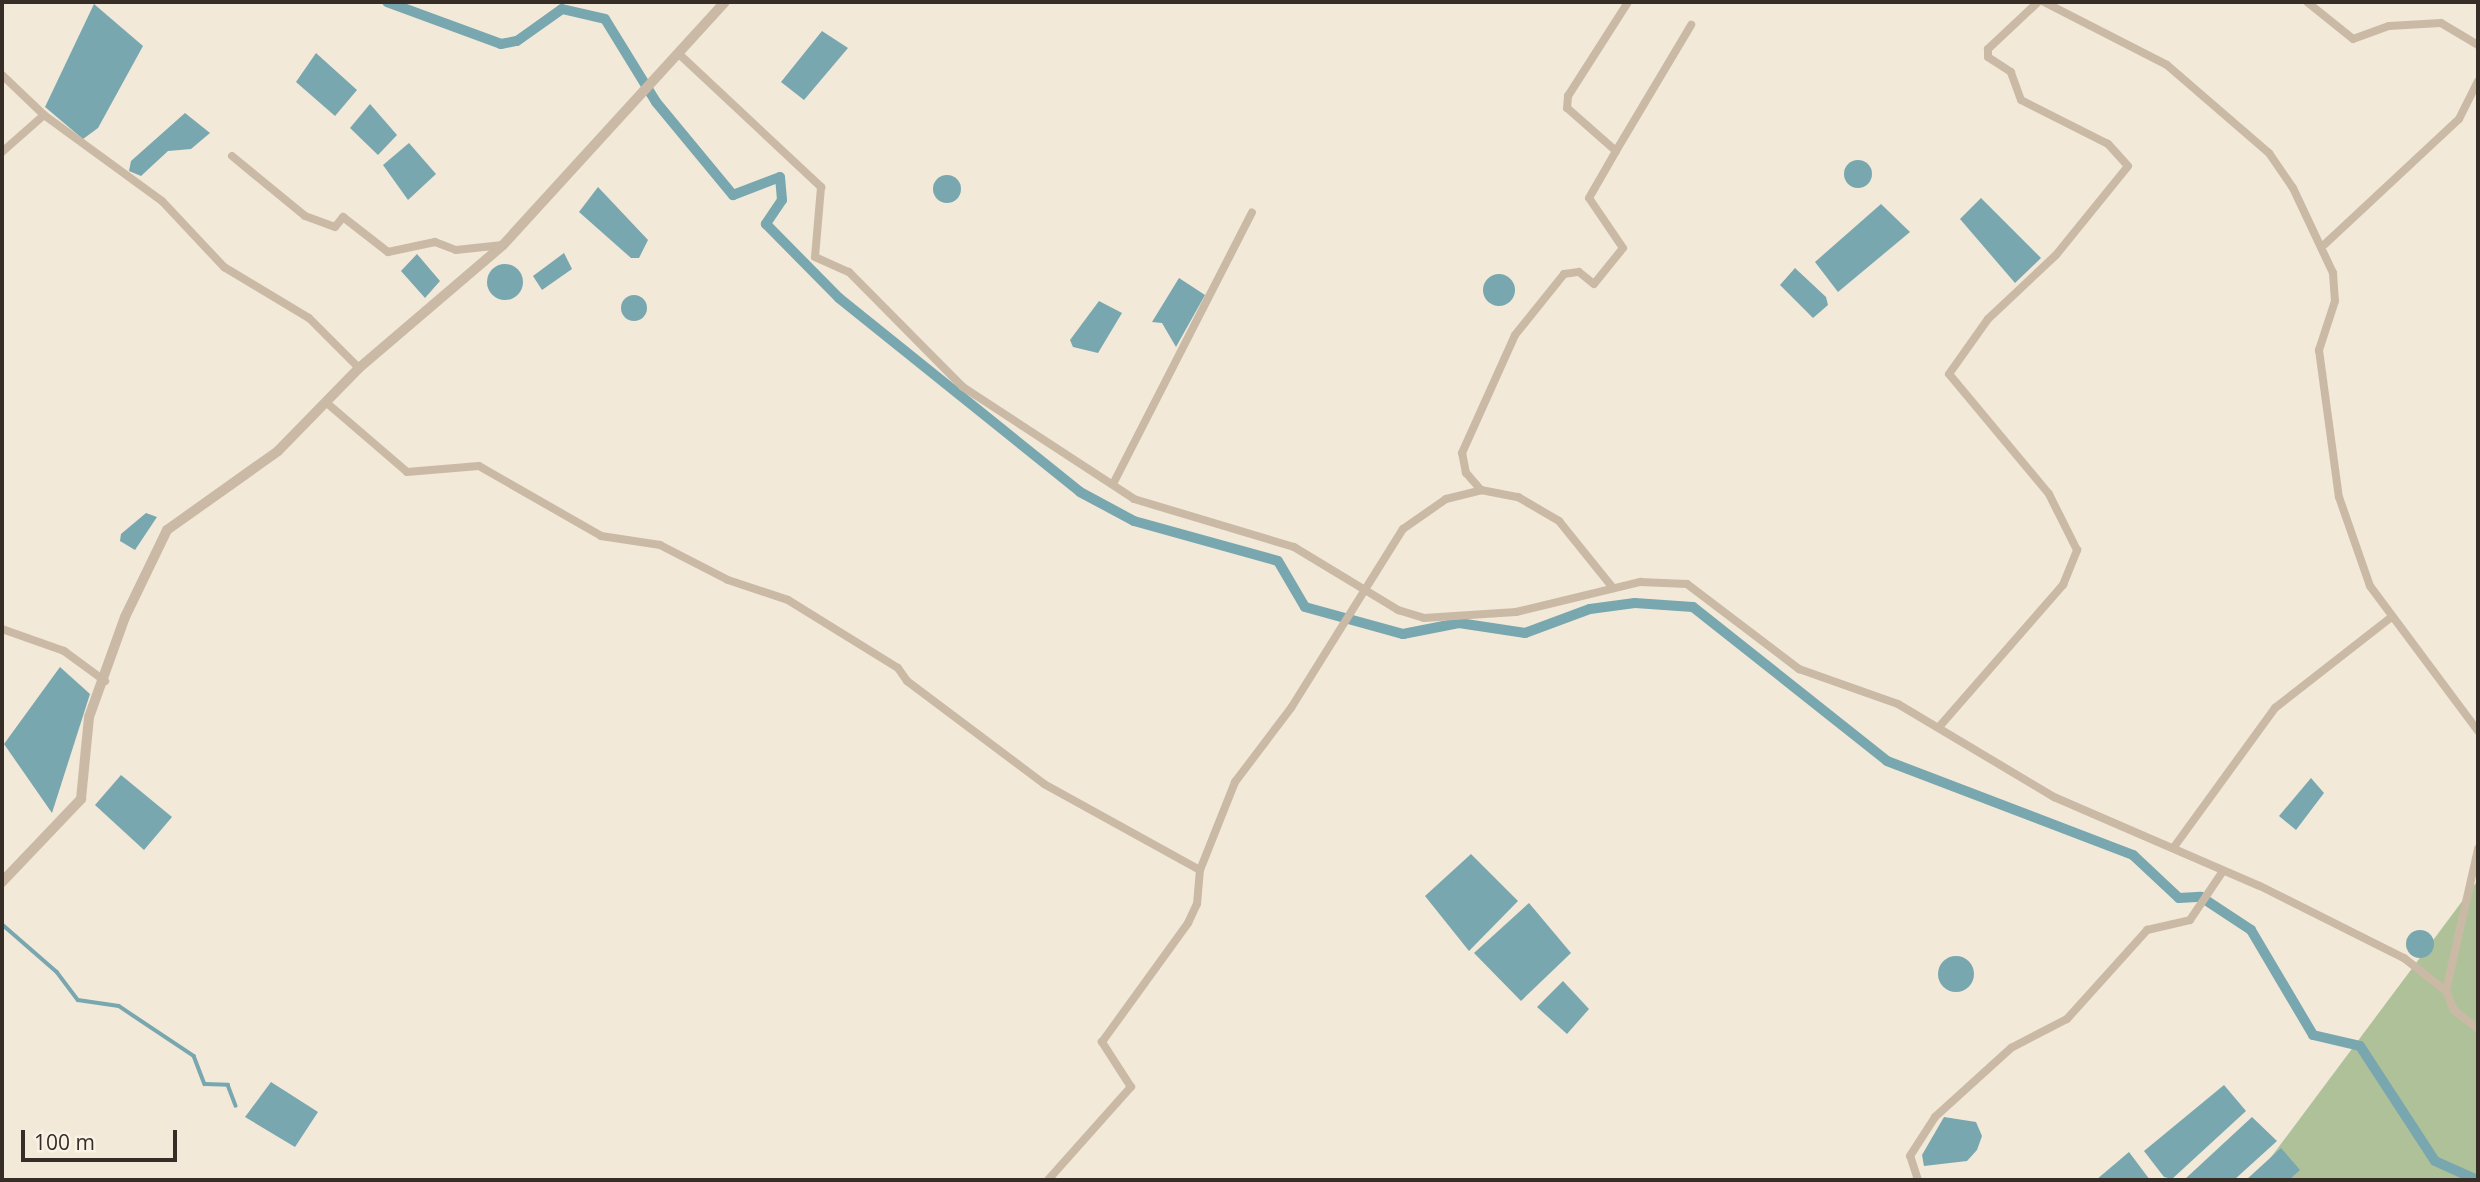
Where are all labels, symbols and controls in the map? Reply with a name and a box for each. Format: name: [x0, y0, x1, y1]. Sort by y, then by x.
scale bar: [24, 1116, 180, 1160]
text: 100 m: [34, 1128, 95, 1156]

